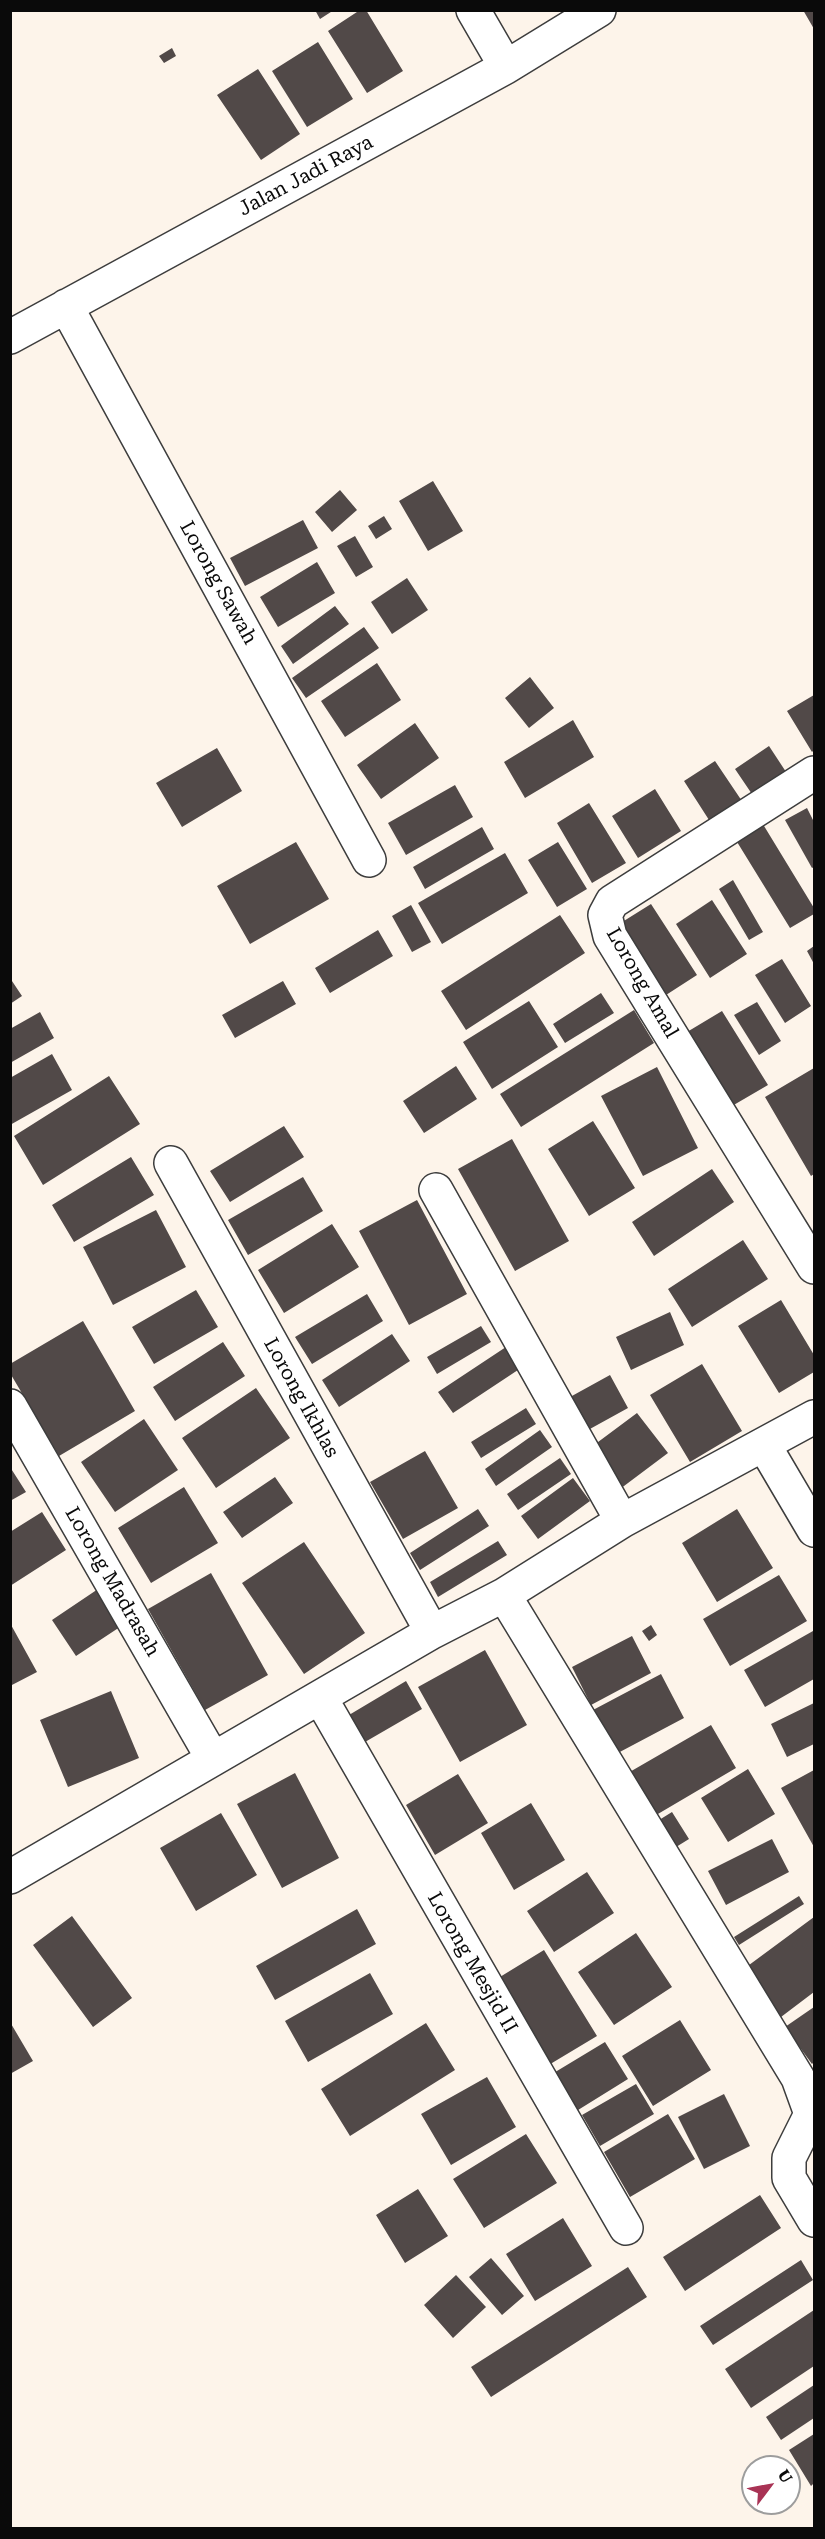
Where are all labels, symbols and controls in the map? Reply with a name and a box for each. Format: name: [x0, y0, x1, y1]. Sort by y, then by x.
street label: Jalan Jadi Raya: [235, 131, 377, 221]
street label: Lorong Sawah: [174, 517, 262, 649]
street label: Lorong Amal: [601, 923, 683, 1043]
street label: Lorong Ikhlas: [258, 1334, 344, 1462]
street label: Lorong Madrasah: [59, 1503, 165, 1661]
street label: Lorong Mesjid II: [422, 1888, 522, 2038]
north arrow: [741, 2455, 801, 2515]
text: U: [774, 2466, 796, 2487]

